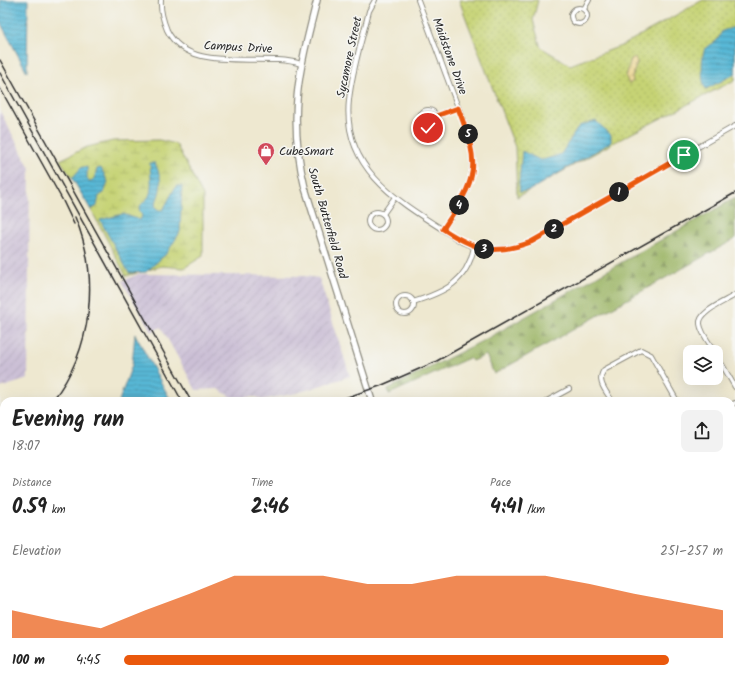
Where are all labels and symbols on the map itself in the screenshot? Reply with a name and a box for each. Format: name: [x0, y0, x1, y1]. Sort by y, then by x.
street label: Sycamore Street: [332, 14, 367, 99]
street label: Maidstone Drive: [427, 15, 472, 98]
street label: Campus Drive: [203, 36, 273, 59]
pin: [411, 111, 445, 145]
pin: 5: [458, 124, 478, 144]
pin: [667, 138, 701, 172]
shop icon: CubeSmart: [256, 141, 276, 166]
place label: CubeSmart: [279, 142, 334, 161]
street label: South Butterfield Road: [303, 165, 353, 282]
pin: 1: [609, 182, 629, 202]
pin: 4: [449, 195, 469, 215]
pin: 2: [544, 219, 564, 239]
pin: 3: [474, 239, 494, 259]

